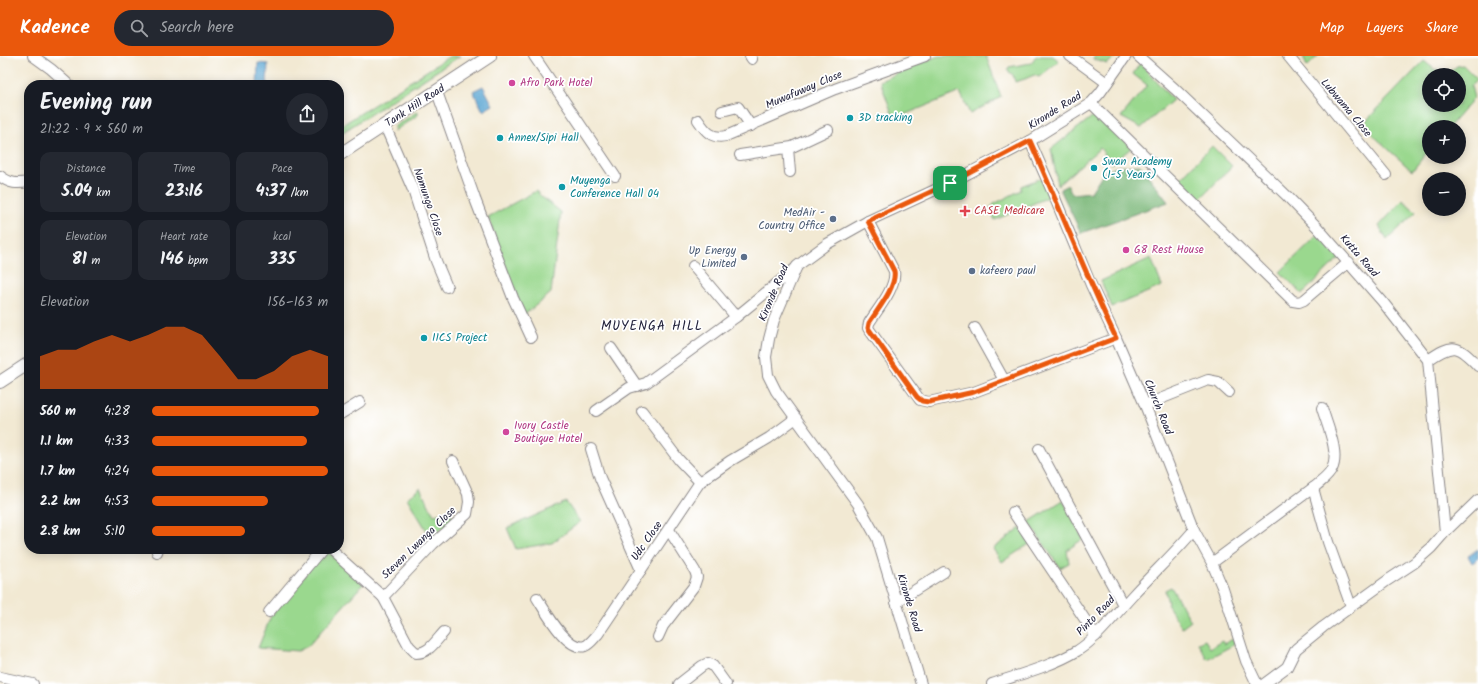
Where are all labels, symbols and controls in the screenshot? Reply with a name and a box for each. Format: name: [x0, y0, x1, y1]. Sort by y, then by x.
search box: [114, 10, 394, 46]
text: Kadence: [20, 13, 90, 43]
text: Search here: [160, 16, 234, 40]
icon: search: [128, 17, 150, 39]
text: Map: [1320, 17, 1344, 39]
text: Layers: [1366, 17, 1404, 39]
text: Share: [1426, 17, 1458, 39]
street label: Muwafuway Close: [763, 66, 845, 114]
map controls: [1422, 68, 1466, 216]
button: locate: [1422, 68, 1466, 112]
place label: Afro Park Hotel: [520, 74, 593, 92]
street label: Lubwama Close: [1316, 75, 1376, 141]
marker: Afro Park Hotel: [507, 78, 517, 88]
street label: Tank Hill Road: [381, 80, 449, 132]
text: Evening run: [40, 86, 152, 121]
street label: Kironde Road: [1025, 87, 1086, 135]
button: share: [286, 93, 328, 135]
place label: 3D tracking: [858, 109, 913, 127]
marker: 3D tracking: [845, 113, 855, 123]
text: 21:22 · 9 × 560 m: [40, 119, 143, 140]
button: +: [1422, 120, 1466, 164]
place label: Annex/Sipi Hall: [508, 129, 579, 147]
marker: Annex/Sipi Hall: [495, 133, 505, 143]
place label: Swan Academy (1-5 Years): [1102, 153, 1173, 184]
text: Distance: [66, 160, 106, 178]
text: Time: [173, 160, 195, 178]
text: Pace: [272, 160, 292, 178]
marker: Swan Academy (1-5 Years): [1089, 163, 1099, 173]
street label: Namungo Close: [408, 165, 448, 239]
pin: [933, 166, 967, 200]
place label: Muyenga Conference Hall 04: [570, 172, 659, 203]
icon: arrive: [939, 172, 961, 194]
button: −: [1422, 172, 1466, 216]
text: 5.04: [62, 178, 92, 205]
text: 23:16: [165, 178, 203, 205]
text: 4:37: [255, 178, 286, 205]
marker: Muyenga Conference Hall 04: [557, 182, 567, 192]
text: km: [92, 184, 110, 202]
text: /km: [286, 184, 309, 202]
place label: CASE Medicare: [974, 202, 1044, 220]
place label: MedAir - Country Office: [758, 204, 825, 235]
marker: CASE Medicare: [959, 205, 971, 217]
marker: MedAir - Country Office: [828, 214, 838, 224]
text: Elevation: [65, 228, 107, 246]
text: Heart rate: [160, 228, 208, 246]
text: kcal: [273, 228, 291, 246]
street label: Kutta Road: [1335, 230, 1383, 282]
place label: G8 Rest House: [1134, 241, 1204, 259]
place label: Up Energy Limited: [688, 242, 737, 273]
marker: G8 Rest House: [1121, 245, 1131, 255]
text: 81: [72, 246, 87, 273]
text: 146: [160, 246, 184, 273]
text: 335: [268, 246, 296, 273]
text: m: [87, 252, 100, 270]
text: bpm: [184, 252, 208, 270]
marker: Up Energy Limited: [739, 252, 749, 262]
street label: Kironde Road: [754, 261, 794, 324]
place label: kafeero paul: [980, 262, 1036, 280]
marker: kafeero paul: [967, 266, 977, 276]
text: Elevation: [40, 292, 89, 313]
text: 156–163 m: [267, 292, 328, 313]
district label: MUYENGA HILL: [601, 316, 703, 337]
place label: IICS Project: [432, 329, 488, 347]
marker: IICS Project: [419, 333, 429, 343]
street label: Church Road: [1139, 376, 1178, 438]
text: 560 m: [40, 401, 76, 422]
text: 4:28: [104, 401, 130, 422]
place label: Ivory Castle Boutique Hotel: [514, 417, 583, 448]
marker: Ivory Castle Boutique Hotel: [501, 427, 511, 437]
text: 1.1 km: [40, 431, 73, 452]
text: 4:33: [104, 431, 129, 452]
text: 1.7 km: [40, 461, 75, 482]
text: 4:24: [104, 461, 129, 482]
text: 2.2 km: [40, 491, 80, 512]
text: 4:53: [104, 491, 129, 512]
street label: Steven Lwanga Close: [377, 502, 461, 584]
street label: Udc Close: [627, 517, 667, 565]
text: 2.8 km: [40, 521, 80, 542]
text: 5:10: [104, 521, 125, 542]
street label: Kironde Road: [892, 571, 927, 635]
street label: Pinto Road: [1072, 591, 1120, 640]

